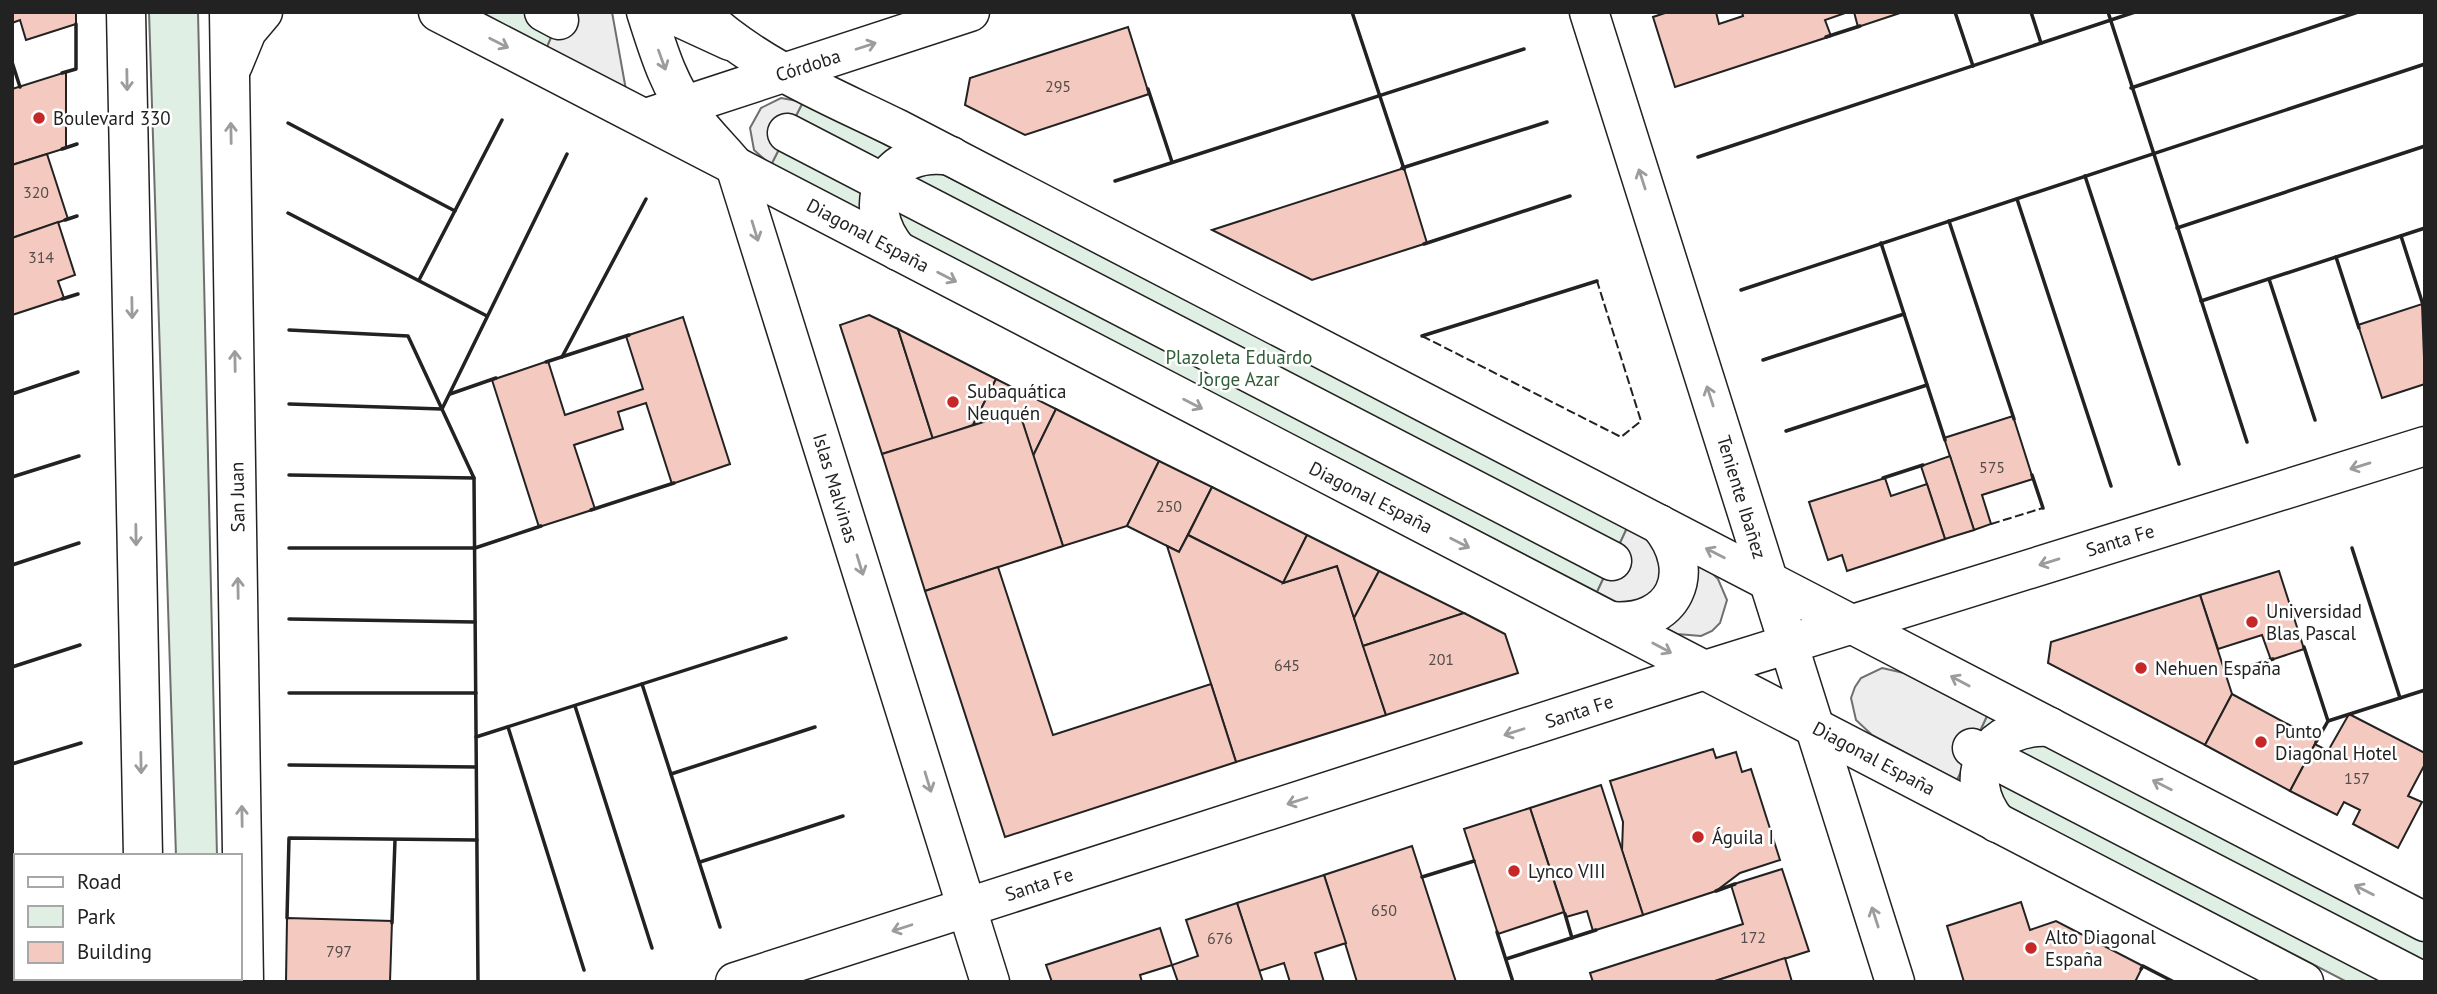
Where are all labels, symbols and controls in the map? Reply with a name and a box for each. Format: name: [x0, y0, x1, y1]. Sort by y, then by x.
one-way arrow: [488, 37, 509, 51]
one-way arrow: [855, 39, 877, 52]
street label: Córdoba: [772, 43, 844, 87]
one-way arrow: [657, 49, 669, 71]
one-way arrow: [120, 69, 134, 92]
house number: 295: [1045, 76, 1071, 96]
place label: Boulevard 330: [53, 106, 171, 130]
marker: Boulevard 330: [31, 110, 47, 126]
one-way arrow: [224, 122, 238, 145]
one-way arrow: [1634, 168, 1647, 190]
house number: 320: [23, 182, 49, 202]
street label: Diagonal España: [803, 193, 933, 277]
one-way arrow: [750, 219, 763, 241]
house number: 314: [28, 247, 54, 267]
one-way arrow: [937, 270, 957, 284]
one-way arrow: [125, 296, 139, 319]
park label: Plazoleta Eduardo Jorge Azar: [1165, 345, 1313, 391]
one-way arrow: [228, 349, 241, 372]
place label: Subaquática Neuquén: [967, 379, 1066, 425]
one-way arrow: [1703, 385, 1716, 407]
marker: Subaquática Neuquén: [945, 394, 961, 410]
one-way arrow: [1182, 398, 1203, 411]
street label: Islas Malvinas: [808, 430, 864, 546]
street label: Teniente Ibañez: [1712, 432, 1772, 562]
street label: Diagonal España: [1305, 456, 1437, 538]
house number: 575: [1979, 457, 2005, 477]
one-way arrow: [2349, 461, 2371, 474]
street label: San Juan: [224, 462, 250, 532]
house number: 250: [1156, 496, 1182, 516]
street label: Santa Fe: [2083, 518, 2157, 562]
one-way arrow: [130, 524, 143, 547]
one-way arrow: [1449, 536, 1470, 550]
one-way arrow: [1705, 546, 1726, 559]
one-way arrow: [855, 553, 867, 575]
one-way arrow: [2038, 557, 2060, 570]
one-way arrow: [231, 577, 245, 600]
place label: Universidad Blas Pascal: [2266, 599, 2362, 645]
marker: Universidad Blas Pascal: [2244, 614, 2260, 630]
one-way arrow: [1651, 641, 1672, 655]
house number: 201: [1428, 649, 1454, 669]
house number: 645: [1274, 655, 1300, 675]
place label: Nehuen España: [2155, 656, 2281, 680]
marker: Nehuen España: [2133, 660, 2149, 676]
one-way arrow: [1951, 673, 1971, 687]
street label: Santa Fe: [1542, 689, 1616, 733]
street label: Diagonal España: [1809, 716, 1939, 800]
place label: Punto Diagonal Hotel: [2275, 719, 2398, 765]
one-way arrow: [1503, 727, 1525, 739]
marker: Punto Diagonal Hotel: [2253, 734, 2269, 750]
one-way arrow: [134, 751, 148, 774]
house number: 157: [2344, 768, 2370, 788]
one-way arrow: [922, 771, 935, 793]
one-way arrow: [2153, 778, 2173, 792]
one-way arrow: [1286, 796, 1308, 809]
one-way arrow: [235, 804, 248, 827]
place label: Águila I: [1712, 825, 1774, 849]
marker: Águila I: [1690, 829, 1706, 845]
legend: [14, 854, 242, 980]
place label: Lynco VIII: [1528, 859, 1605, 883]
street label: Santa Fe: [1002, 862, 1076, 906]
marker: Lynco VIII: [1506, 863, 1522, 879]
text: Road: [77, 868, 121, 895]
one-way arrow: [2354, 883, 2375, 897]
house number: 650: [1371, 900, 1397, 920]
text: Park: [77, 903, 116, 930]
one-way arrow: [1867, 906, 1880, 928]
one-way arrow: [892, 923, 914, 935]
place label: Alto Diagonal España: [2045, 925, 2156, 971]
house number: 172: [1740, 927, 1766, 947]
house number: 676: [1207, 928, 1233, 948]
text: Building: [77, 938, 152, 965]
marker: Alto Diagonal España: [2023, 940, 2039, 956]
house number: 797: [326, 941, 352, 961]

